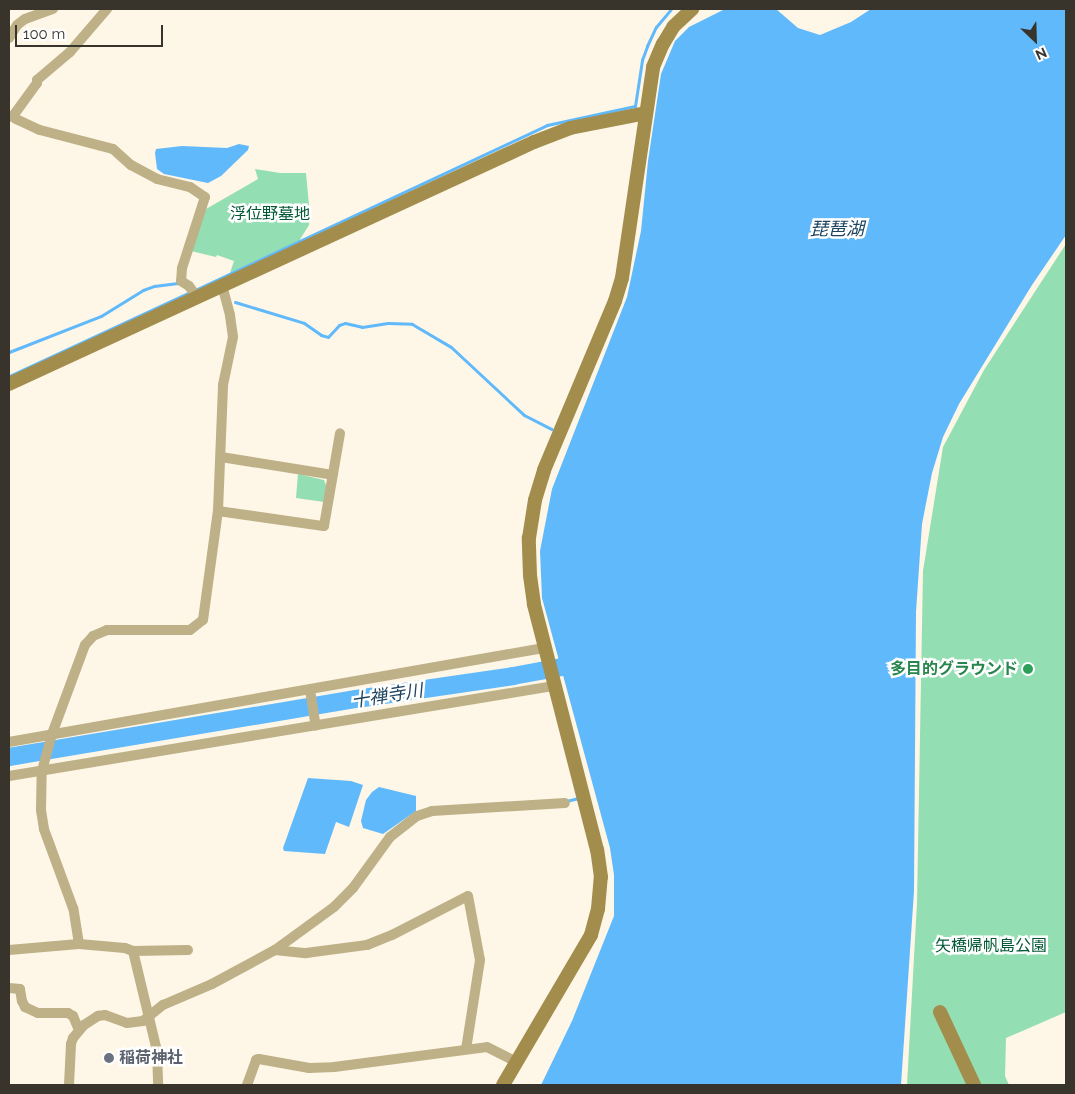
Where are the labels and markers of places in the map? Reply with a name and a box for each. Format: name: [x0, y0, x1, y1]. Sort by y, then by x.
place label: 多目的グラウンド: [890, 659, 1018, 679]
marker: 多目的グラウンド: [1022, 663, 1034, 675]
place label: 稲荷神社: [119, 1048, 183, 1068]
marker: 稲荷神社: [103, 1052, 115, 1064]

